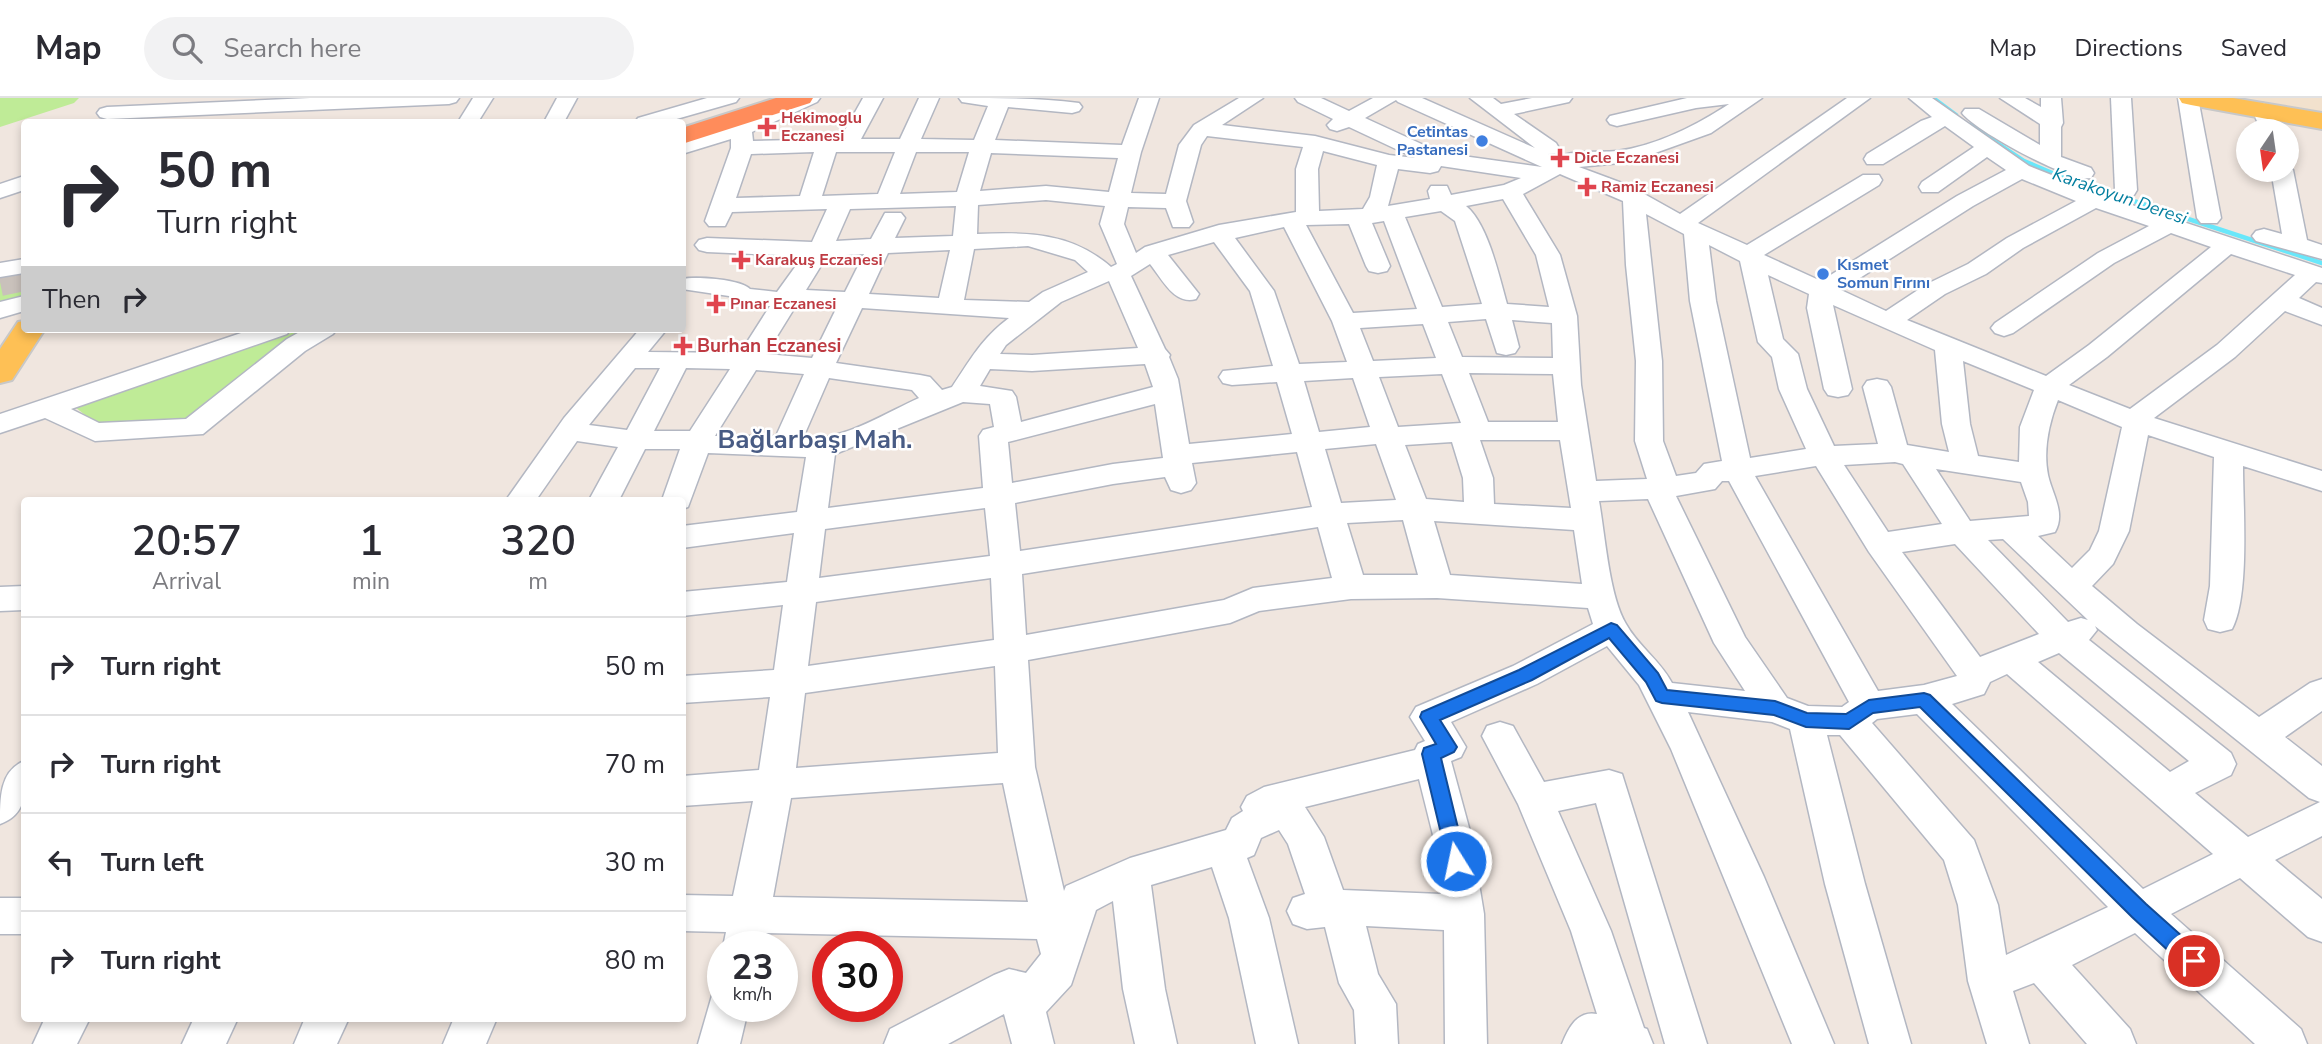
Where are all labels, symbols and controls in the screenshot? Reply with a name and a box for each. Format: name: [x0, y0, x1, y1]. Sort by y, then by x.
search box: [144, 17, 634, 80]
text: Map: [35, 26, 102, 71]
icon: search: [168, 29, 206, 67]
text: Search here: [224, 31, 361, 66]
text: Map: [1989, 32, 2036, 64]
text: Directions: [2074, 32, 2183, 64]
text: Saved: [2221, 32, 2287, 64]
place label: Hekimoglu Eczanesi: [781, 107, 862, 147]
marker: Hekimoglu Eczanesi: [759, 119, 775, 135]
north arrow: [2236, 119, 2300, 182]
map controls: [2236, 119, 2299, 182]
place label: Cetintas Pastanesi: [1397, 121, 1468, 161]
marker: Cetintas Pastanesi: [1474, 133, 1490, 149]
text: 50 m: [157, 137, 272, 204]
icon: right: [42, 147, 133, 238]
place label: Dicle Eczanesi: [1574, 147, 1679, 169]
marker: Dicle Eczanesi: [1552, 150, 1568, 166]
water label: Karakoyun Deresi: [2049, 162, 2191, 231]
place label: Ramiz Eczanesi: [1601, 176, 1714, 198]
marker: Ramiz Eczanesi: [1579, 179, 1595, 195]
text: Turn right: [157, 201, 297, 244]
place label: Karakuş Eczanesi: [755, 249, 883, 271]
marker: Karakuş Eczanesi: [733, 252, 749, 268]
place label: Kısmet Somun Fırını: [1837, 254, 1930, 294]
marker: Kısmet Somun Fırını: [1815, 266, 1831, 282]
icon: right: [115, 280, 153, 318]
text: Then: [42, 282, 101, 317]
place label: Pınar Eczanesi: [730, 293, 836, 315]
marker: Pınar Eczanesi: [708, 296, 724, 312]
place label: Burhan Eczanesi: [697, 333, 841, 359]
marker: Burhan Eczanesi: [675, 338, 691, 354]
district label: Bağlarbaşı Mah.: [717, 422, 913, 457]
text: 20:57: [131, 513, 242, 570]
text: 1: [358, 513, 384, 570]
text: 320: [500, 513, 576, 570]
text: Arrival: [152, 566, 221, 597]
text: min: [352, 566, 390, 597]
text: m: [528, 566, 548, 597]
icon: right: [42, 647, 80, 685]
text: Turn right: [101, 649, 220, 684]
text: 50 m: [605, 649, 665, 684]
icon: right: [42, 745, 80, 783]
text: Turn right: [101, 747, 220, 782]
text: 70 m: [605, 747, 665, 782]
position arrow: [1419, 824, 1493, 898]
icon: left: [42, 843, 80, 881]
text: Turn left: [101, 845, 204, 880]
text: 30 m: [605, 845, 665, 880]
speed limit sign: 30: [812, 931, 903, 1022]
pin: [2164, 931, 2224, 991]
icon: right: [42, 941, 80, 979]
icon: arrive: [2175, 942, 2213, 980]
text: Turn right: [101, 943, 220, 978]
text: 80 m: [605, 943, 665, 978]
text: 23: [731, 944, 774, 991]
text: km/h: [733, 982, 772, 1006]

